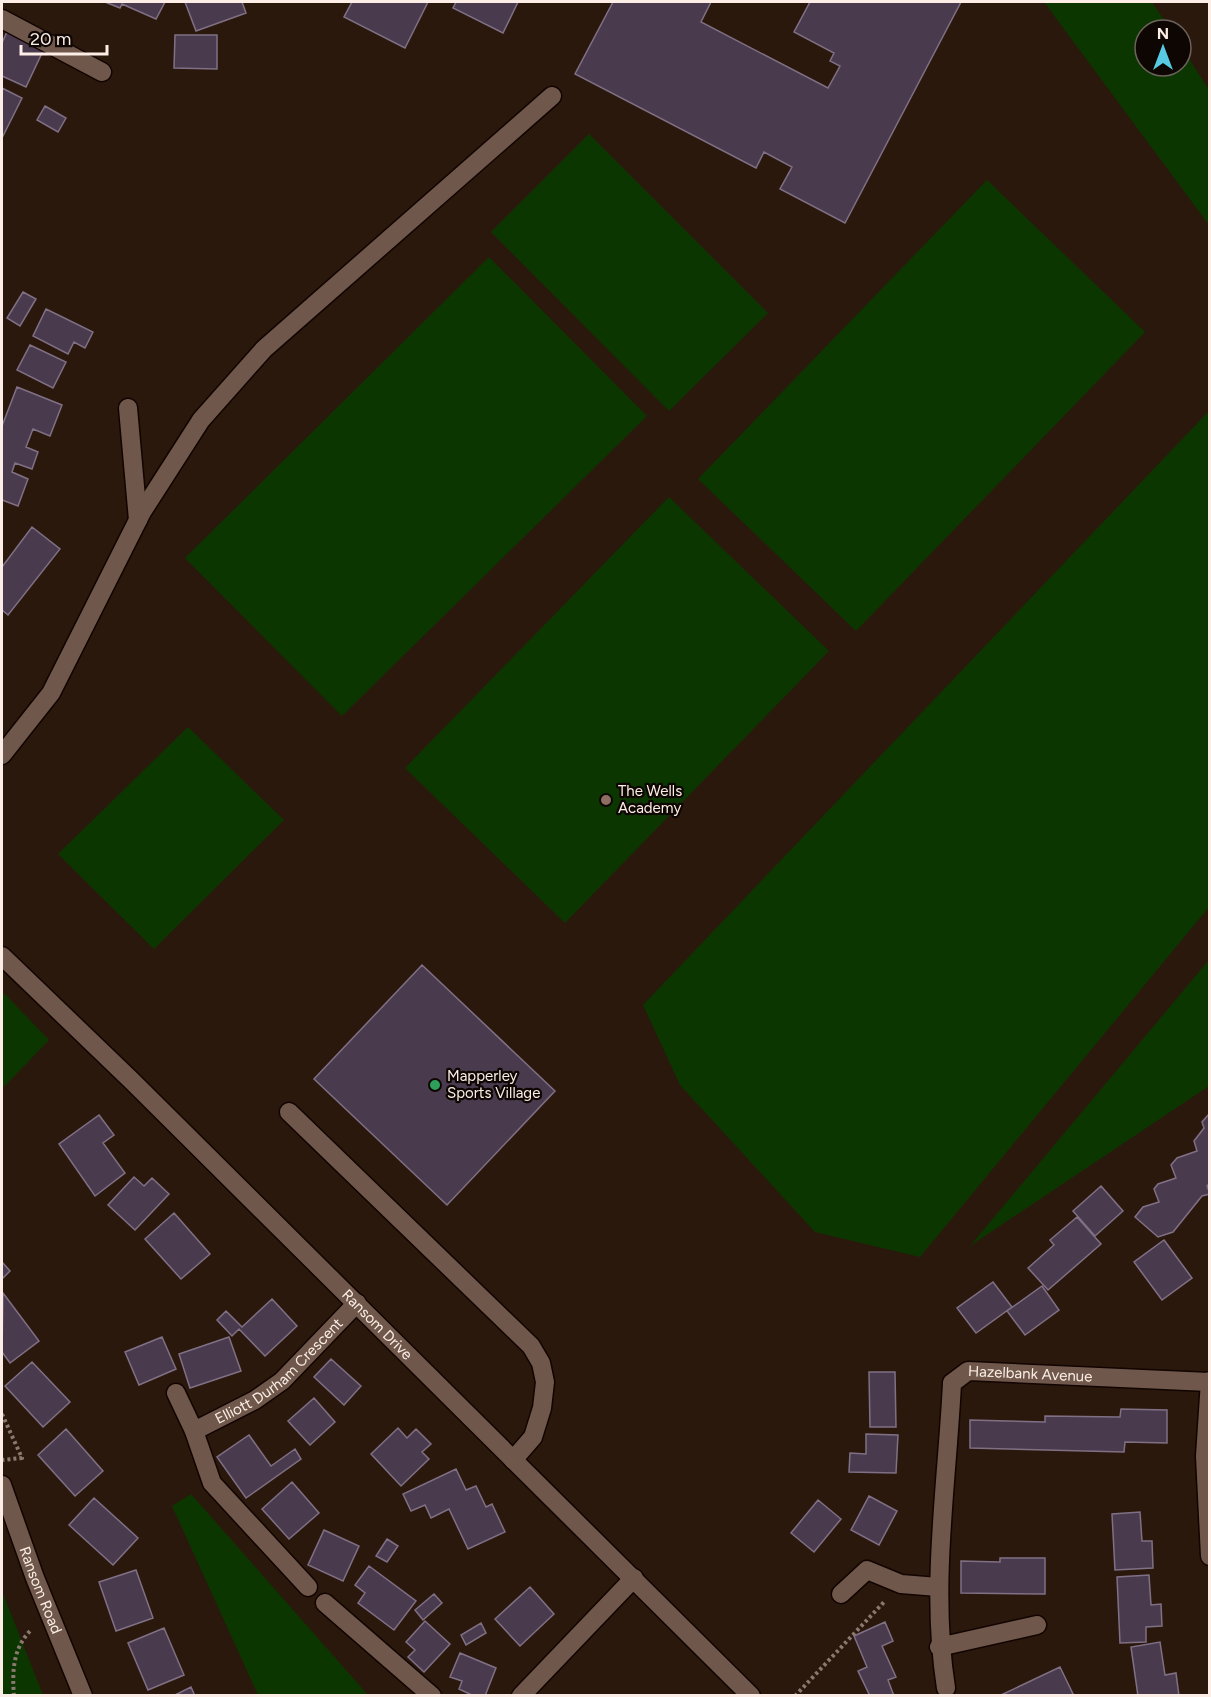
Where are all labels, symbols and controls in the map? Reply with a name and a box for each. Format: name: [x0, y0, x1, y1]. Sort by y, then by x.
scale bar: [21, 18, 106, 56]
north arrow: [1133, 18, 1193, 78]
text: N: [1157, 24, 1169, 43]
text: 20 m: [30, 28, 71, 50]
place label: The Wells Academy: [618, 782, 682, 817]
marker: The Wells Academy: [599, 793, 613, 807]
place label: Mapperley Sports Village: [447, 1067, 540, 1102]
marker: Mapperley Sports Village: [428, 1078, 442, 1092]
street label: Ransom Drive: [338, 1286, 416, 1364]
street label: Elliott Durham Crescent: [212, 1314, 347, 1428]
street label: Hazelbank Avenue: [968, 1362, 1093, 1386]
street label: Ransom Road: [16, 1544, 66, 1636]

